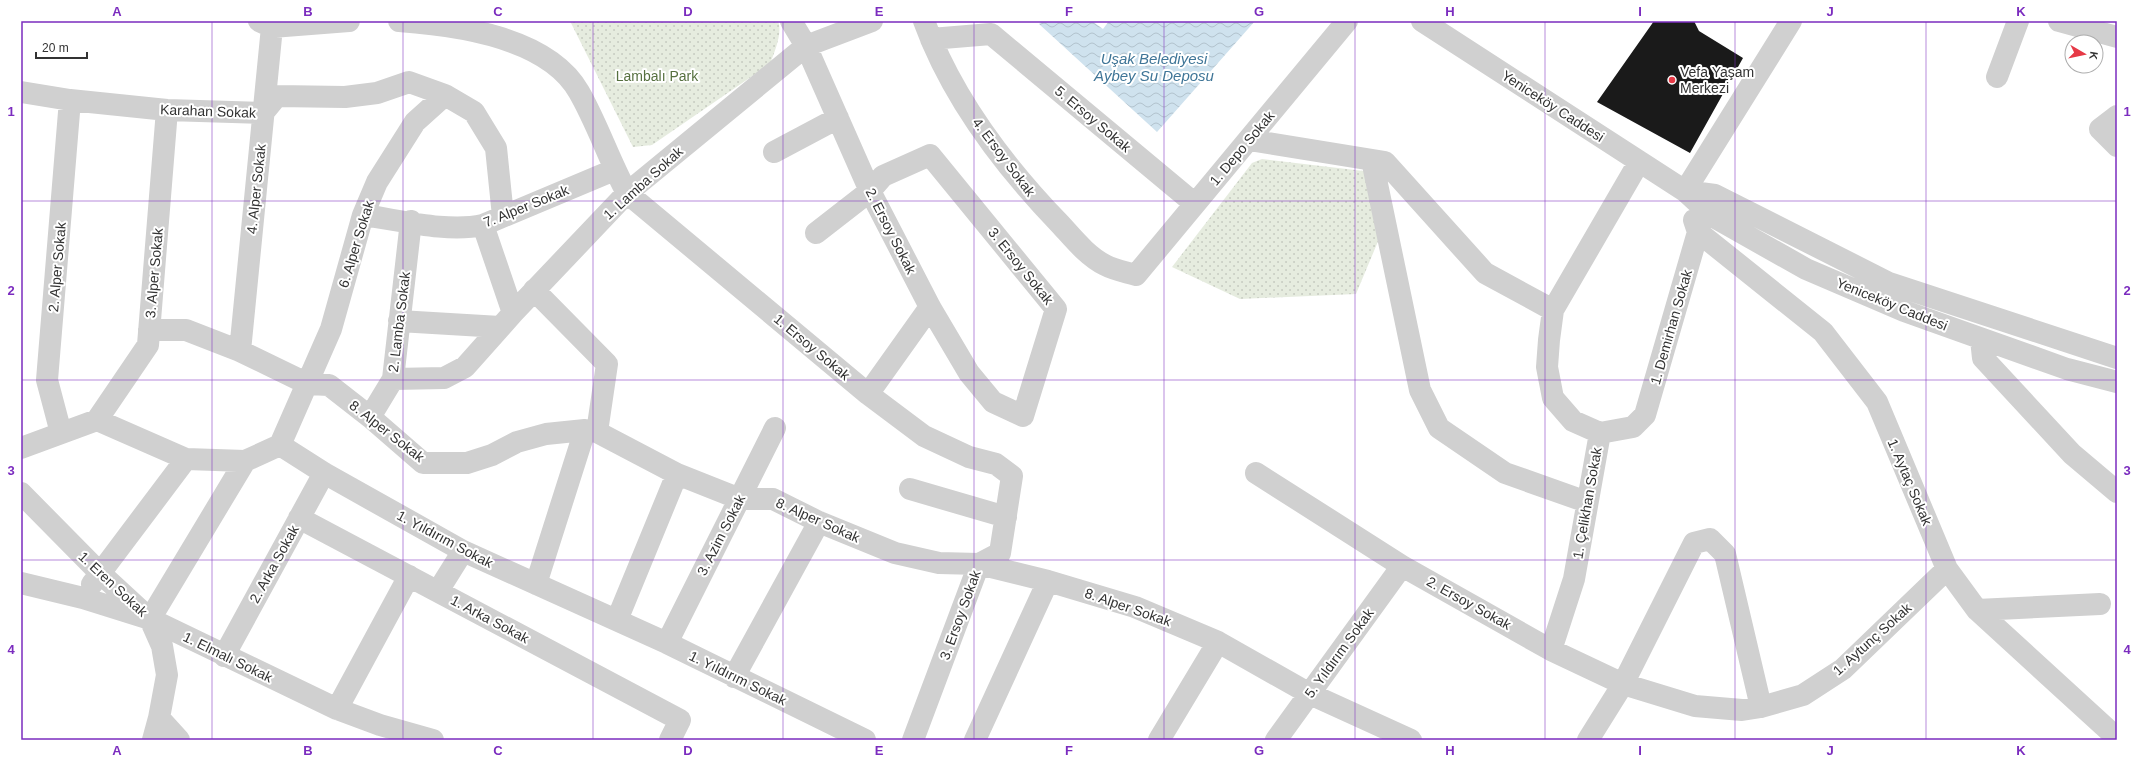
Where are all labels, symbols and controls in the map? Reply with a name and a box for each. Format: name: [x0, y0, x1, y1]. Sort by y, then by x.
text: A: [112, 4, 122, 19]
text: B: [303, 4, 313, 19]
text: C: [493, 4, 503, 19]
text: D: [683, 4, 693, 19]
text: E: [875, 4, 884, 19]
text: F: [1065, 4, 1073, 19]
text: G: [1254, 4, 1264, 19]
text: H: [1445, 4, 1455, 19]
text: I: [1638, 4, 1642, 19]
text: J: [1826, 4, 1834, 19]
text: K: [2016, 4, 2026, 19]
scale bar: [36, 34, 87, 60]
north arrow: [2064, 34, 2104, 74]
text: 20 m: [42, 41, 69, 55]
water label: Uşak Belediyesi Aybey Su Deposu: [1093, 50, 1215, 84]
text: K: [2087, 51, 2100, 60]
place label: Vefa Yaşam Merkezi: [1680, 64, 1754, 96]
street label: Yeniceköy Caddesi: [1499, 67, 1607, 145]
park label: Lambalı Park: [616, 68, 699, 84]
marker: Vefa Yaşam Merkezi: [1667, 75, 1677, 85]
street label: 5. Ersoy Sokak: [1052, 83, 1135, 156]
street label: Karahan Sokak: [160, 101, 257, 121]
text: 1: [7, 104, 15, 119]
text: 1: [2123, 104, 2131, 119]
street label: 1. Depo Sokak: [1206, 107, 1278, 188]
street label: 4. Ersoy Sokak: [969, 115, 1039, 200]
street label: 4. Alper Sokak: [243, 142, 269, 235]
street label: 1. Lamba Sokak: [600, 143, 687, 223]
street label: 7. Alper Sokak: [481, 181, 572, 230]
street label: 2. Ersoy Sokak: [862, 185, 920, 277]
street label: 6. Alper Sokak: [335, 198, 377, 290]
street label: 2. Alper Sokak: [45, 220, 69, 313]
street label: 3. Ersoy Sokak: [985, 224, 1057, 308]
street label: 3. Alper Sokak: [142, 226, 166, 319]
street label: 1. Demirhan Sokak: [1647, 267, 1695, 386]
street label: 2. Lamba Sokak: [385, 270, 413, 373]
street label: Yeniceköy Caddesi: [1834, 274, 1950, 334]
text: 2: [7, 283, 15, 298]
text: 2: [2123, 283, 2131, 298]
street label: 1. Ersoy Sokak: [771, 311, 854, 384]
street label: 8. Alper Sokak: [347, 397, 428, 466]
street label: 1. Aytaç Sokak: [1885, 436, 1936, 529]
street label: 1. Çelikhan Sokak: [1569, 445, 1605, 560]
text: 3: [7, 463, 15, 478]
text: 3: [2123, 463, 2131, 478]
street label: 3. Azim Sokak: [694, 491, 749, 578]
street label: 8. Alper Sokak: [774, 494, 863, 546]
street label: 1. Yıldırım Sokak: [394, 507, 497, 571]
street label: 2. Arka Sokak: [246, 521, 302, 606]
street label: 1. Eren Sokak: [75, 548, 151, 621]
street label: 3. Ersoy Sokak: [936, 567, 984, 662]
street label: 2. Ersoy Sokak: [1424, 573, 1515, 633]
street label: 8. Alper Sokak: [1083, 585, 1174, 630]
street label: 1. Arka Sokak: [448, 592, 533, 647]
street label: 1. Aytunç Sokak: [1829, 599, 1915, 678]
street label: 5. Yıldırım Sokak: [1301, 604, 1377, 701]
street label: 1. Elmalı Sokak: [181, 628, 276, 686]
text: 4: [7, 642, 15, 657]
text: 4: [2123, 642, 2131, 657]
street label: 1. Yıldırım Sokak: [687, 648, 790, 709]
text: A: [112, 743, 122, 758]
text: B: [303, 743, 313, 758]
text: C: [493, 743, 503, 758]
text: D: [683, 743, 693, 758]
text: E: [875, 743, 884, 758]
text: F: [1065, 743, 1073, 758]
text: G: [1254, 743, 1264, 758]
text: H: [1445, 743, 1455, 758]
text: I: [1638, 743, 1642, 758]
text: J: [1826, 743, 1834, 758]
text: K: [2016, 743, 2026, 758]

